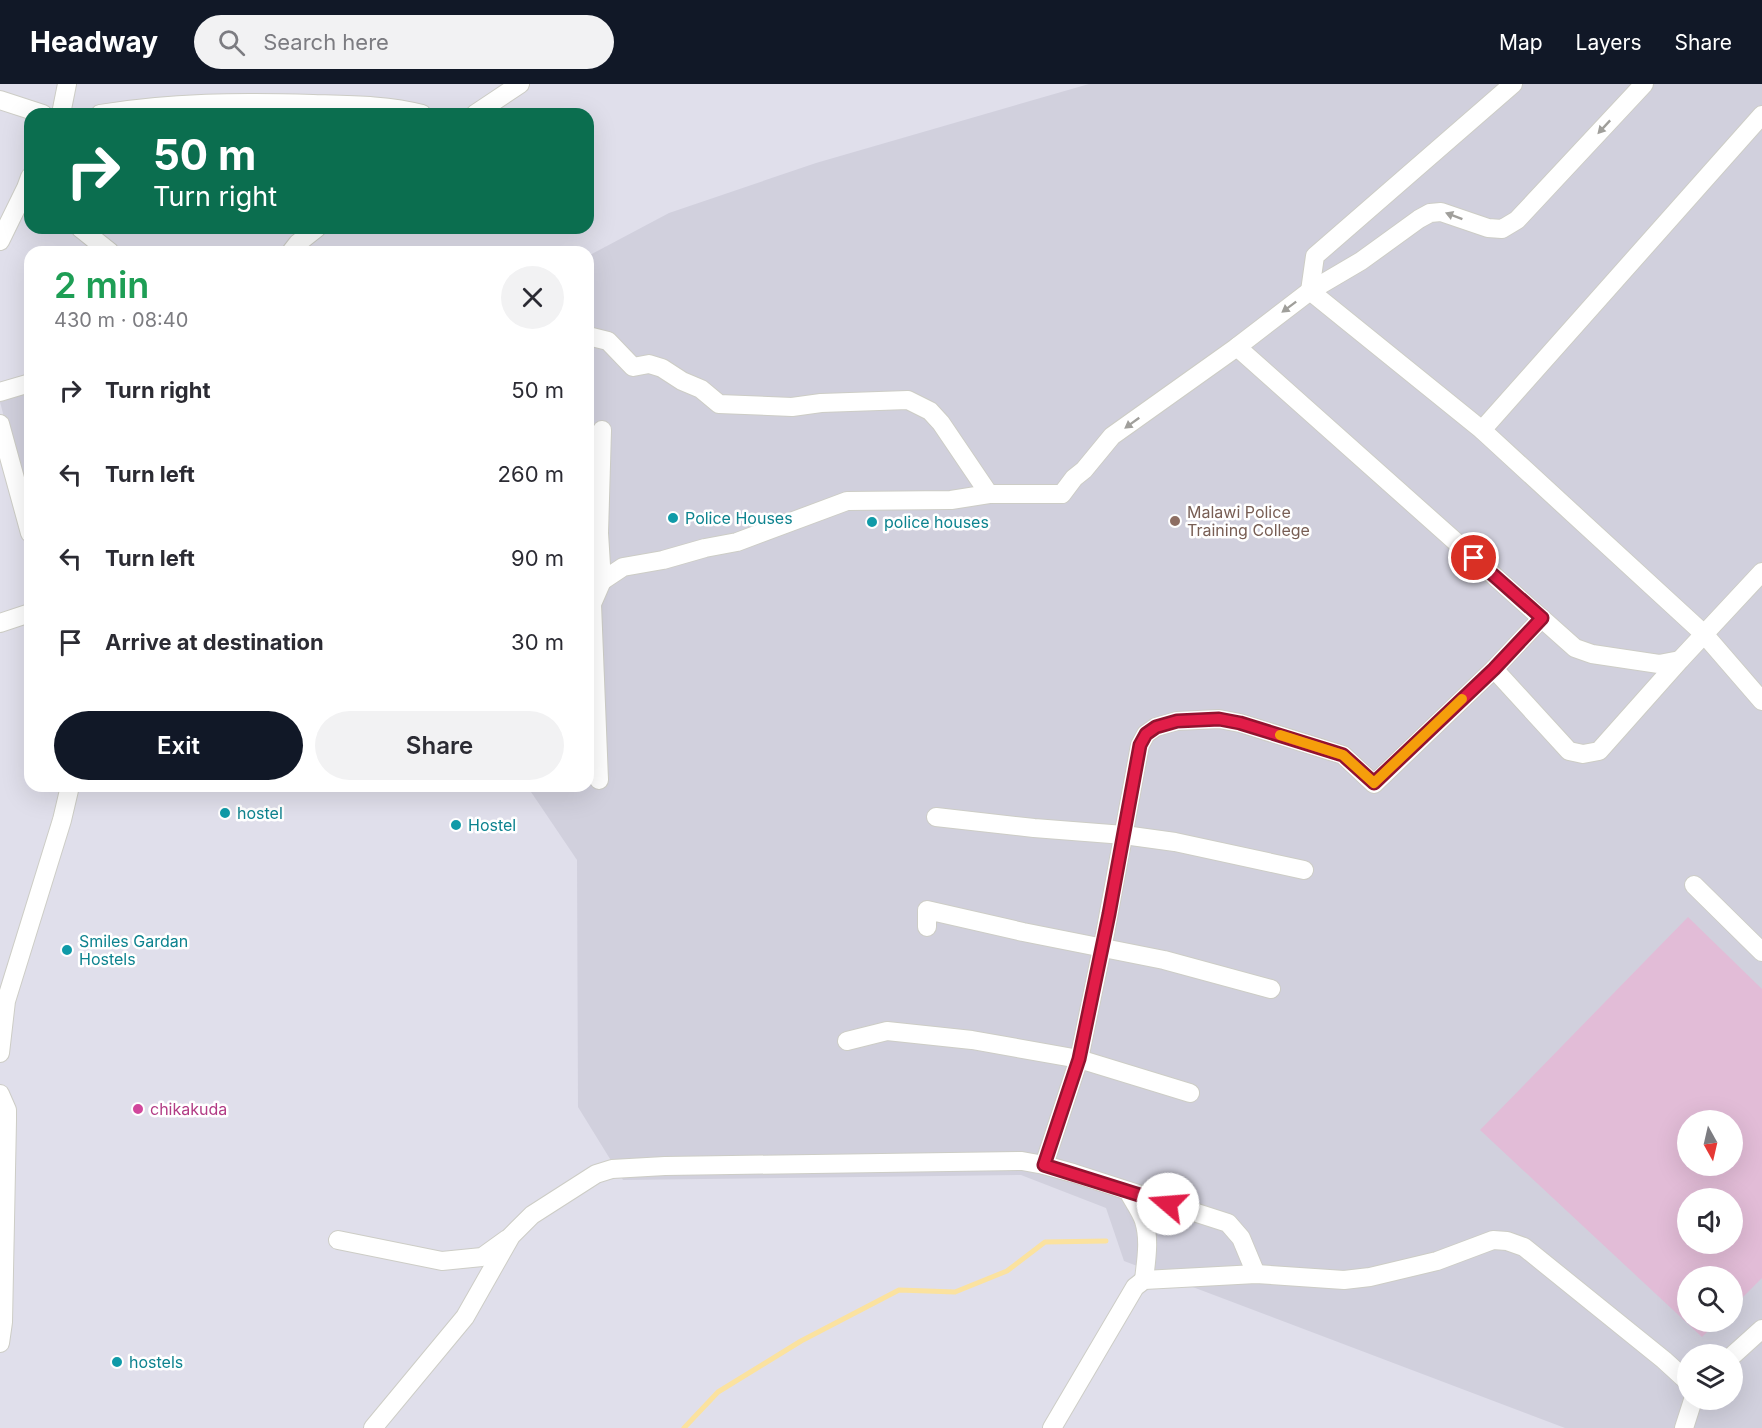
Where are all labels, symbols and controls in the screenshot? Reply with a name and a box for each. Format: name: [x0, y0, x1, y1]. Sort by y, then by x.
search box: [194, 15, 614, 69]
text: Headway: [30, 25, 158, 59]
icon: search: [215, 26, 248, 59]
text: Search here: [263, 29, 389, 55]
text: Map: [1499, 30, 1543, 55]
text: Layers: [1576, 30, 1642, 55]
text: Share: [1675, 30, 1732, 55]
one-way arrow: [1598, 119, 1611, 134]
text: 50 m: [153, 129, 256, 180]
icon: right: [54, 132, 132, 210]
text: Turn right: [153, 180, 277, 213]
one-way arrow: [1445, 211, 1463, 221]
text: 2 min: [54, 263, 149, 307]
button: close: [501, 266, 564, 329]
one-way arrow: [1281, 300, 1296, 312]
text: 430 m · 08:40: [54, 308, 188, 332]
icon: right: [54, 374, 87, 407]
text: Turn right: [105, 377, 211, 403]
text: 50 m: [511, 377, 564, 403]
one-way arrow: [1124, 416, 1139, 428]
icon: left: [54, 458, 87, 491]
text: Turn left: [105, 461, 195, 487]
text: 260 m: [498, 461, 564, 487]
place label: Malawi Police Training College: [1187, 502, 1310, 540]
place label: Police Houses: [685, 508, 793, 528]
marker: Police Houses: [666, 511, 680, 525]
place label: police houses: [884, 512, 989, 532]
marker: Malawi Police Training College: [1168, 514, 1182, 528]
marker: police houses: [865, 515, 879, 529]
pin: [1448, 532, 1499, 583]
icon: arrive: [1457, 541, 1490, 574]
icon: left: [54, 542, 87, 575]
text: Turn left: [105, 545, 195, 571]
text: 90 m: [511, 545, 564, 571]
icon: arrive: [54, 626, 87, 659]
text: Arrive at destination: [105, 629, 324, 655]
text: 30 m: [511, 629, 564, 655]
button: Exit: [54, 711, 303, 780]
button: Share: [315, 711, 564, 780]
place label: hostel: [237, 803, 283, 823]
marker: hostel: [218, 806, 232, 820]
place label: Hostel: [468, 815, 516, 835]
marker: Hostel: [449, 818, 463, 832]
place label: Smiles Gardan Hostels: [79, 931, 188, 969]
marker: Smiles Gardan Hostels: [60, 943, 74, 957]
place label: chikakuda: [150, 1099, 227, 1119]
marker: chikakuda: [131, 1102, 145, 1116]
north arrow: [1677, 1110, 1743, 1176]
map controls: [1677, 1110, 1743, 1410]
position arrow: [1136, 1172, 1200, 1236]
button: sound: [1677, 1188, 1743, 1254]
button: search: [1677, 1266, 1743, 1332]
button: layers: [1677, 1344, 1743, 1410]
place label: hostels: [129, 1352, 183, 1372]
marker: hostels: [110, 1355, 124, 1369]

